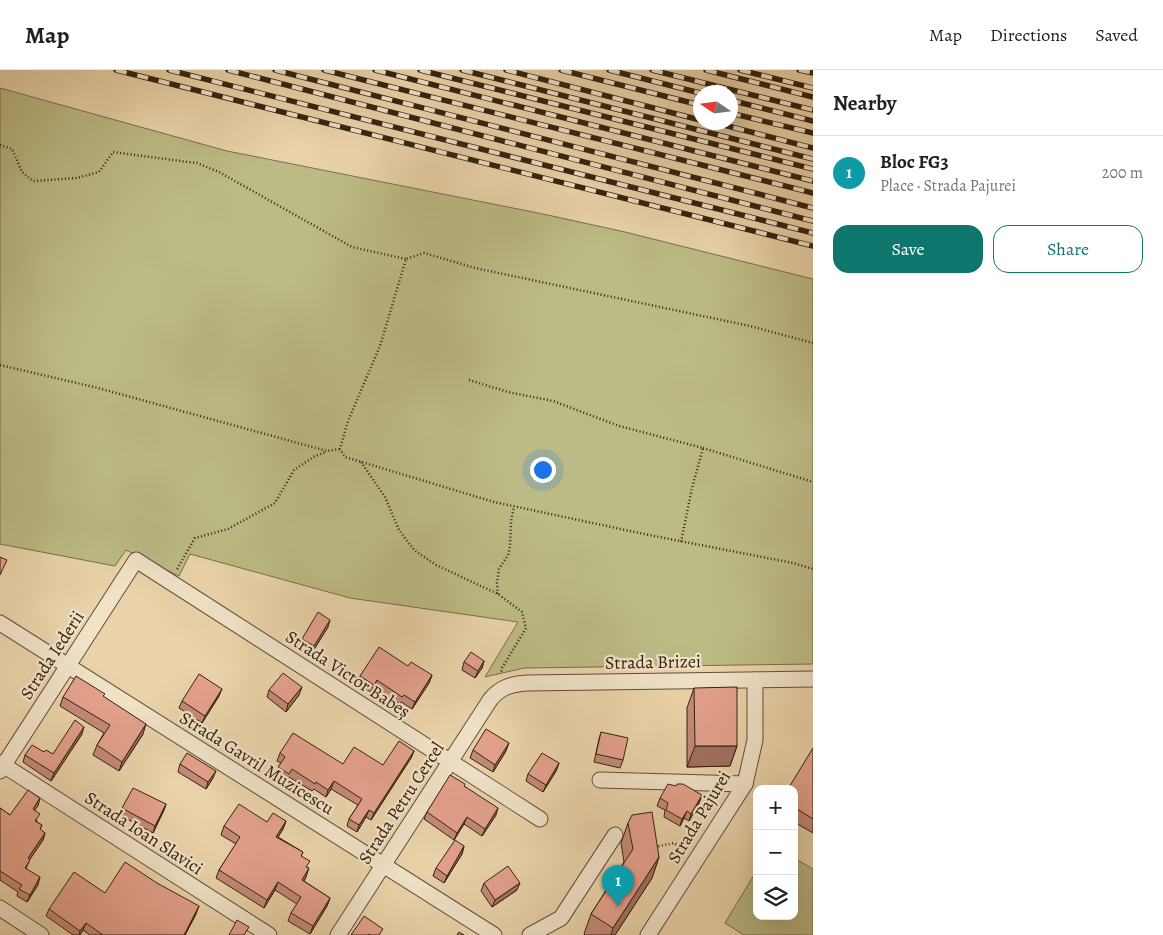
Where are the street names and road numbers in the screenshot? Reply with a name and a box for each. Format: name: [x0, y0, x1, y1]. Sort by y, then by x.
street label: Strada Iederii: [14, 606, 90, 704]
street label: Strada Victor Babeș: [281, 625, 415, 723]
street label: Strada Brizei: [605, 649, 701, 675]
street label: Strada Gavril Muzicescu: [175, 706, 339, 820]
street label: Strada Petru Cercel: [353, 737, 450, 869]
street label: Strada Pajurei: [662, 766, 736, 868]
street label: Strada Ioan Slavici: [80, 786, 208, 880]

